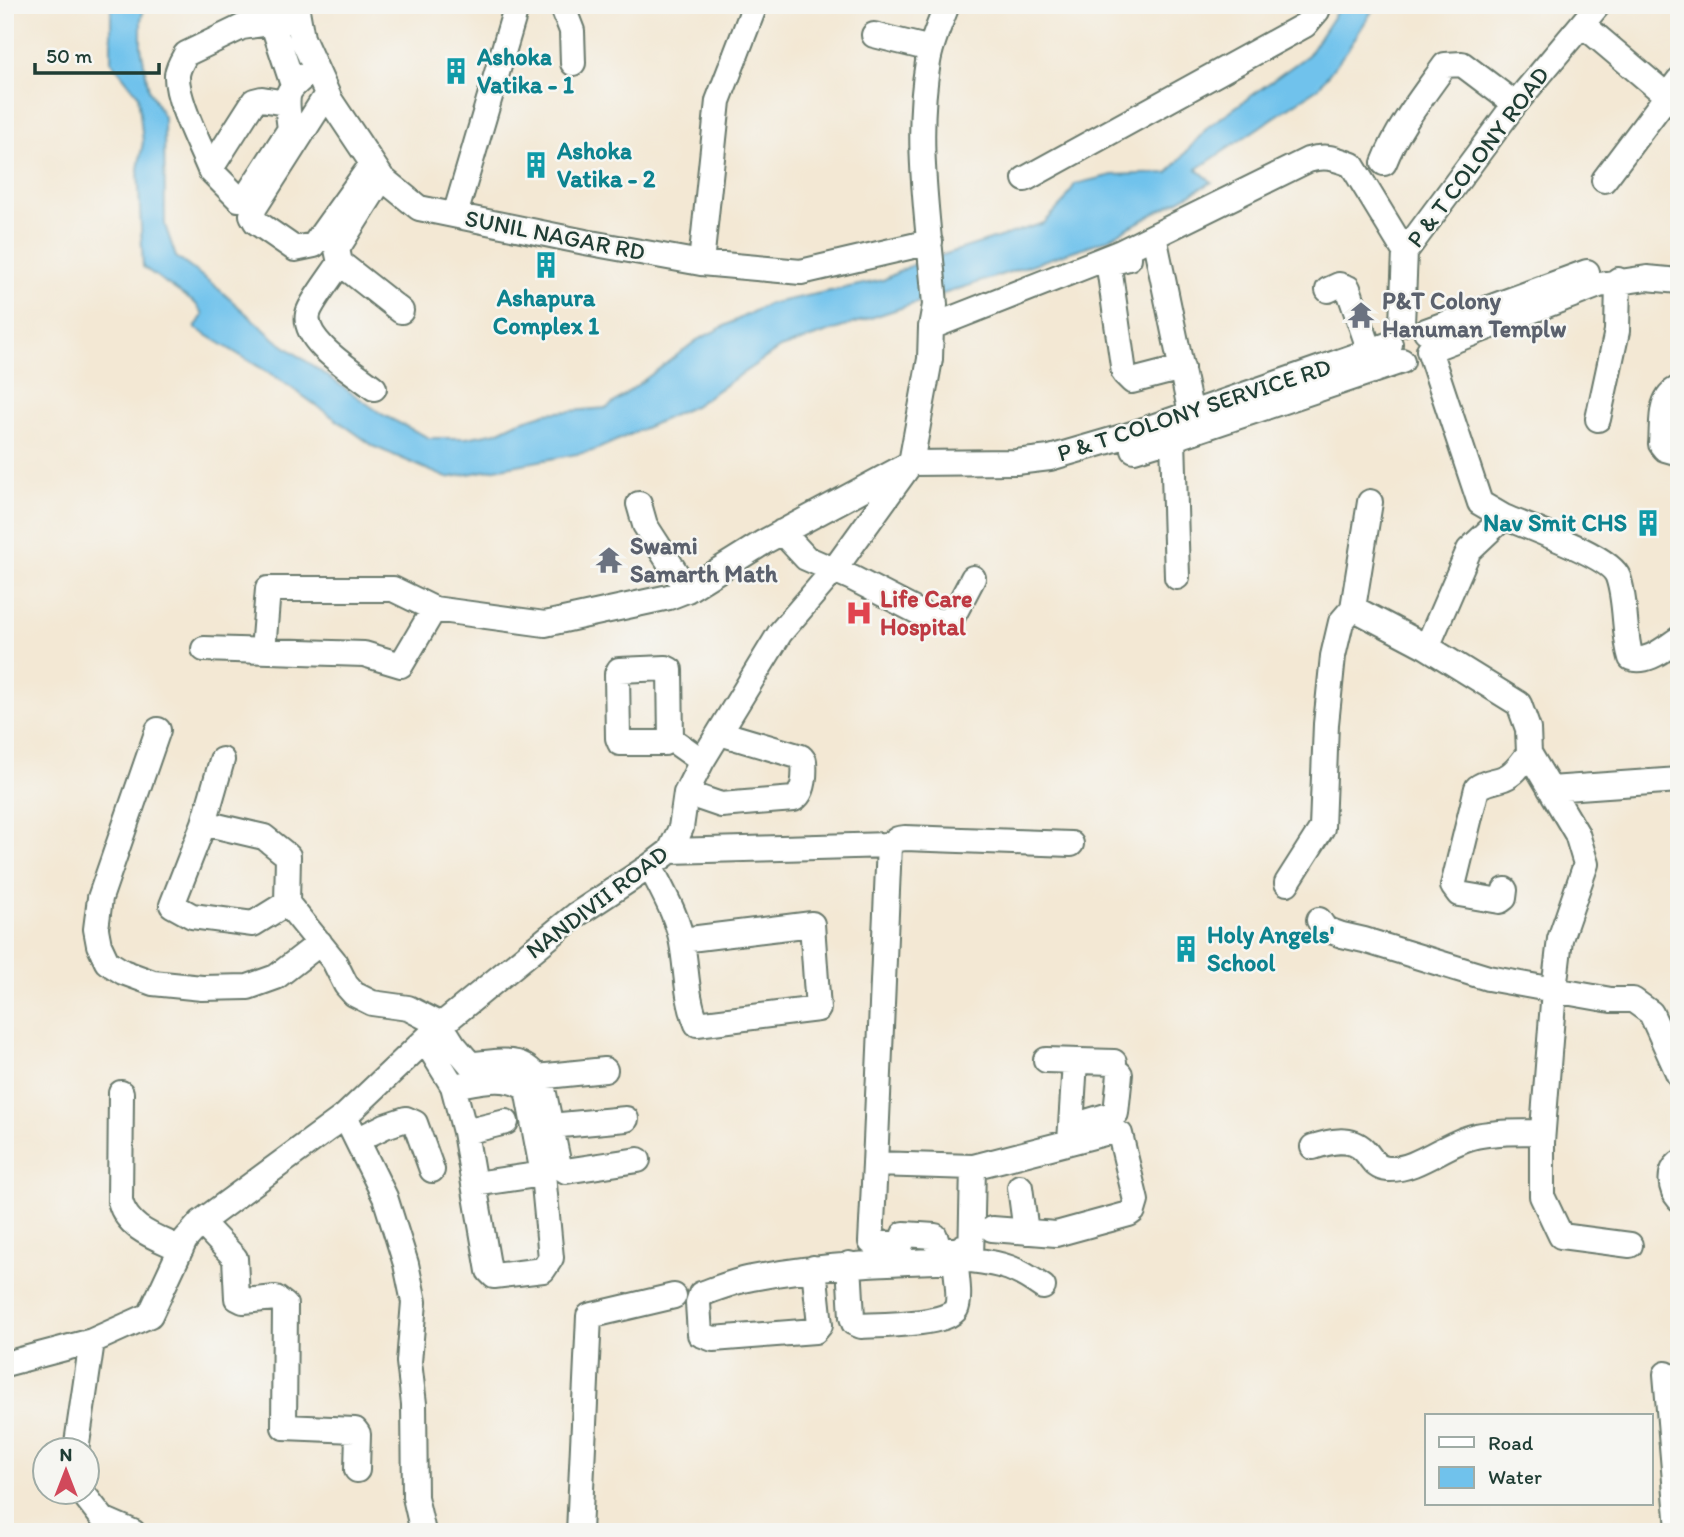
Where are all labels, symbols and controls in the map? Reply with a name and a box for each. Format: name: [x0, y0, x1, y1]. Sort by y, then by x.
scale bar: [35, 32, 159, 76]
place label: Ashoka Vatika - 1: [476, 42, 575, 99]
text: 50 m: [46, 43, 93, 68]
building icon: Ashoka Vatika - 1: [441, 56, 471, 86]
street label: P & T COLONY ROAD: [1400, 61, 1555, 253]
place label: Ashoka Vatika - 2: [556, 136, 656, 193]
building icon: Ashoka Vatika - 2: [521, 150, 551, 180]
street label: SUNIL NAGAR RD: [463, 203, 648, 266]
building icon: Ashapura Complex 1: [531, 250, 561, 280]
place label: Ashapura Complex 1: [493, 283, 600, 341]
place label: P&T Colony Hanuman Templw: [1382, 286, 1567, 344]
temple icon: P&T Colony Hanuman Templw: [1346, 300, 1376, 330]
street label: P & T COLONY SERVICE RD: [1053, 352, 1334, 468]
place label: Nav Smit CHS: [1483, 508, 1627, 537]
building icon: Nav Smit CHS: [1633, 508, 1663, 538]
place label: Swami Samarth Math: [630, 531, 778, 588]
temple icon: Swami Samarth Math: [594, 545, 624, 575]
place label: Life Care Hospital: [880, 584, 973, 642]
hospital icon: Life Care Hospital: [844, 598, 874, 628]
street label: NANDIVII ROAD: [520, 839, 674, 965]
place label: Holy Angels' School: [1207, 920, 1334, 977]
building icon: Holy Angels' School: [1171, 934, 1201, 964]
legend: [1425, 1414, 1652, 1506]
text: Road: [1488, 1430, 1534, 1455]
north arrow: [32, 1436, 102, 1506]
text: N: [60, 1443, 72, 1466]
text: Water: [1488, 1464, 1542, 1489]

